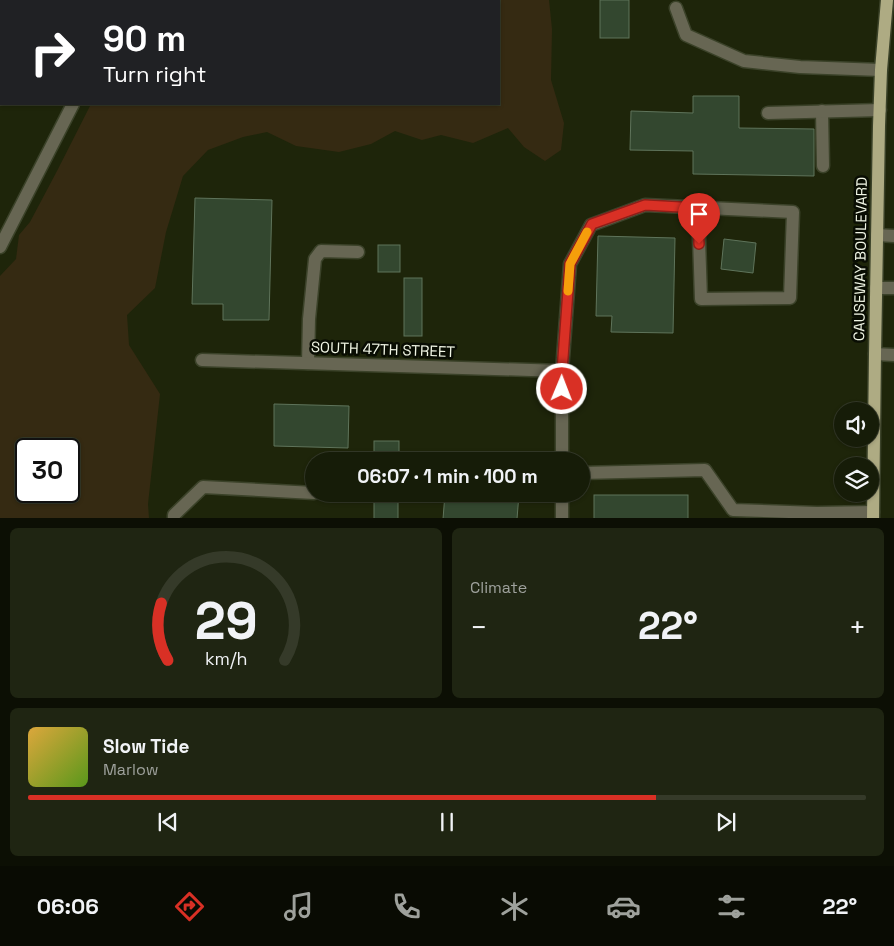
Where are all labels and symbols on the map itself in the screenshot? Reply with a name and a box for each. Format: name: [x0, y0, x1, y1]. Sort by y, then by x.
street label: CAUSEWAY BOULEVARD: [849, 177, 871, 341]
pin: [678, 193, 720, 244]
street label: SOUTH 47TH STREET: [311, 337, 456, 361]
position arrow: [535, 362, 587, 414]
speed limit sign: 30: [15, 438, 80, 503]

